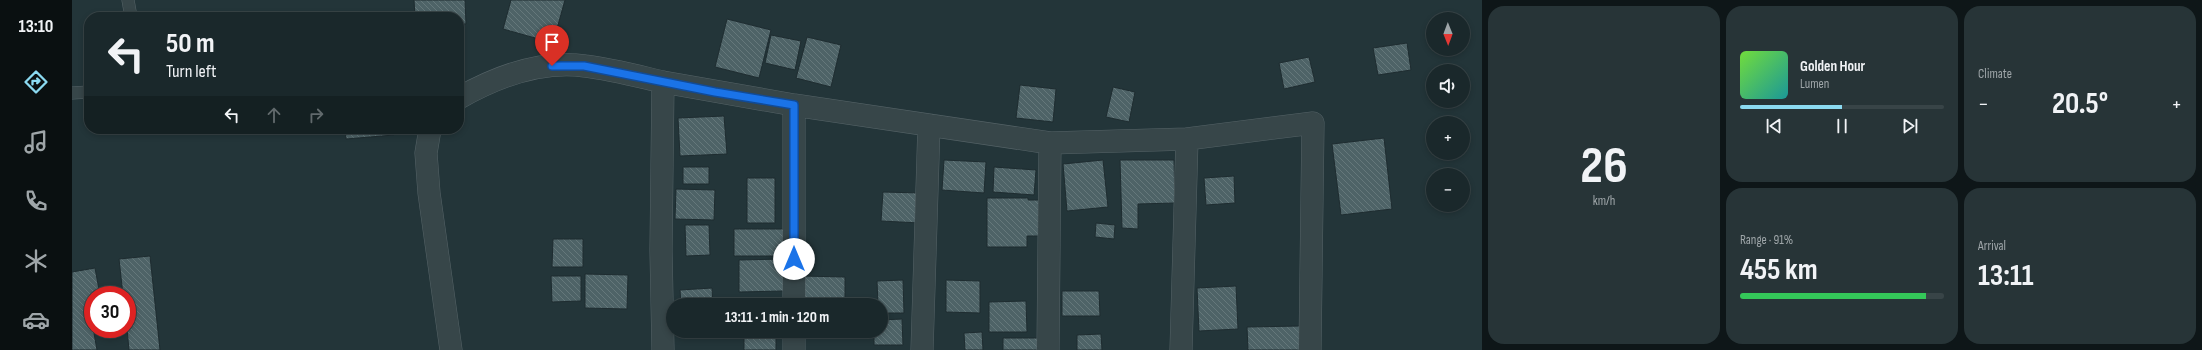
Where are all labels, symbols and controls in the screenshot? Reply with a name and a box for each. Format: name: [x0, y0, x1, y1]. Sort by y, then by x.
north arrow: [1426, 12, 1470, 56]
map controls: [1426, 12, 1470, 212]
text: 13:10: [19, 16, 53, 37]
pin: [535, 25, 569, 66]
text: 50 m: [166, 27, 215, 60]
icon: left: [100, 28, 152, 80]
icon: arrive: [541, 31, 563, 53]
text: Golden Hour: [1800, 57, 1865, 76]
text: Turn left: [166, 61, 217, 82]
button: sound: [1426, 64, 1470, 108]
text: Climate: [1978, 66, 2012, 82]
icon: directions: [22, 68, 50, 96]
text: Lumen: [1800, 76, 1829, 92]
text: 20.5°: [2052, 86, 2108, 122]
text: −: [1978, 91, 1989, 118]
text: +: [2171, 91, 2182, 118]
icon: left: [221, 104, 243, 126]
icon: ahead: [263, 104, 285, 126]
icon: right: [305, 104, 327, 126]
icon: previous: [1763, 115, 1785, 137]
icon: pause: [1831, 115, 1853, 137]
icon: next: [1899, 115, 1921, 137]
button: +: [1426, 116, 1470, 160]
icon: music: [22, 128, 50, 156]
text: 26: [1580, 135, 1628, 198]
button: −: [1426, 168, 1470, 212]
icon: phone: [22, 187, 50, 215]
text: km/h: [1593, 193, 1615, 209]
text: Range · 91%: [1740, 232, 1793, 248]
position arrow: [773, 238, 815, 280]
text: Arrival: [1978, 238, 2006, 254]
icon: climate: [22, 247, 50, 275]
text: 455 km: [1740, 252, 1818, 288]
text: 13:11: [1978, 258, 2033, 294]
speed limit sign: 30: [84, 286, 136, 338]
icon: car: [22, 306, 50, 334]
text: 13:11 · 1 min · 120 m: [725, 308, 829, 327]

